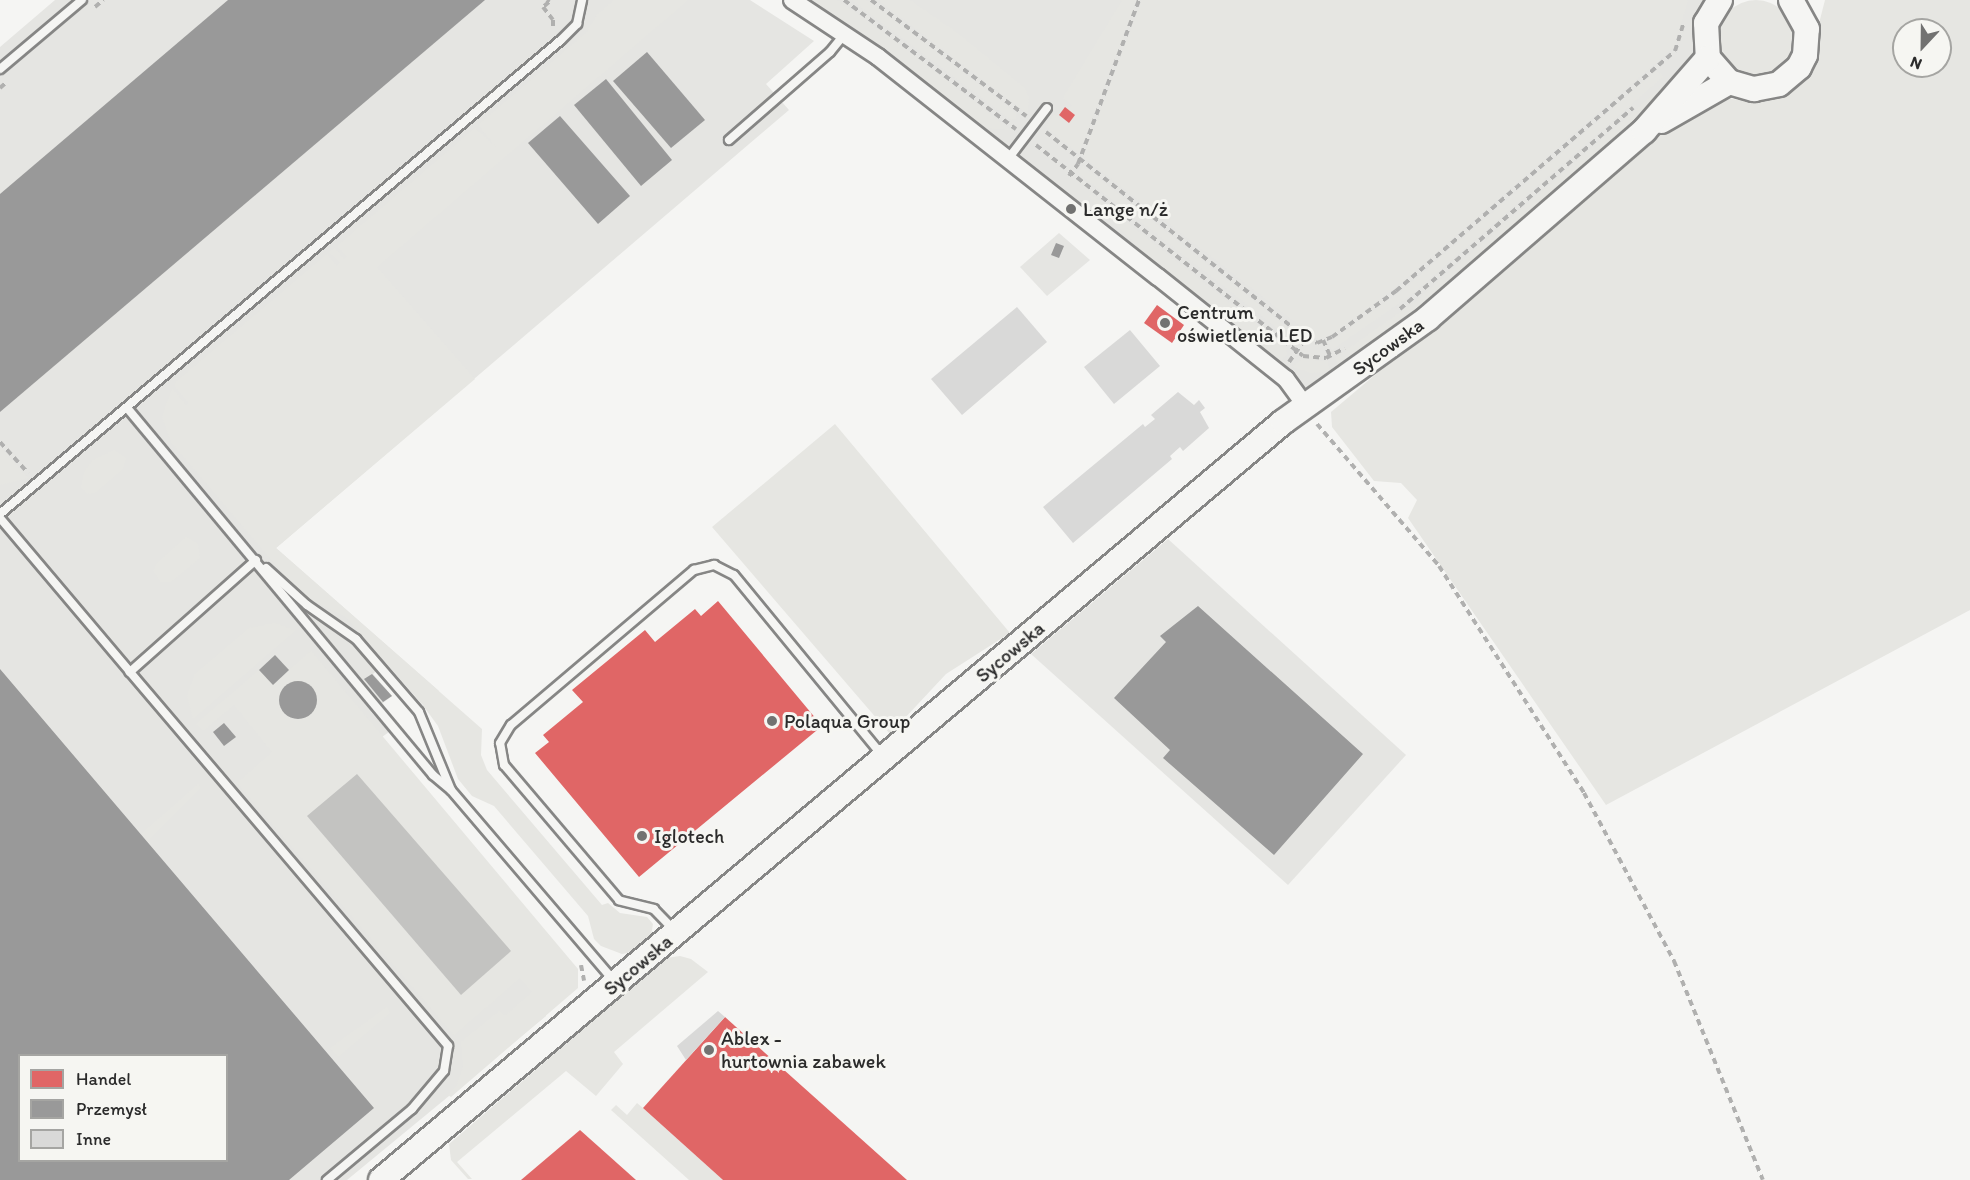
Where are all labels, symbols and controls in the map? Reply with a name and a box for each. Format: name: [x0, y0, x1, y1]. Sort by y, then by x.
north arrow: [1892, 18, 1952, 78]
text: N: [1907, 52, 1924, 74]
place label: Lange n/ż: [1083, 197, 1168, 221]
marker: Lange n/ż: [1064, 202, 1078, 216]
place label: Centrum oświetlenia LED: [1177, 300, 1312, 347]
street label: Sycowska: [1348, 313, 1428, 381]
marker: Centrum oświetlenia LED: [1158, 316, 1172, 330]
street label: Sycowska: [971, 616, 1049, 688]
place label: Polaqua Group: [784, 709, 910, 733]
marker: Polaqua Group: [765, 714, 779, 728]
place label: Iglotech: [654, 824, 724, 848]
marker: Iglotech: [635, 829, 649, 843]
street label: Sycowska: [599, 929, 677, 1001]
place label: Ablex - hurtownia zabawek: [721, 1026, 886, 1073]
marker: Ablex - hurtownia zabawek: [702, 1043, 716, 1057]
legend: [18, 1054, 228, 1162]
text: Handel: [76, 1068, 131, 1090]
text: Przemysł: [76, 1098, 147, 1120]
text: Inne: [76, 1128, 111, 1150]

